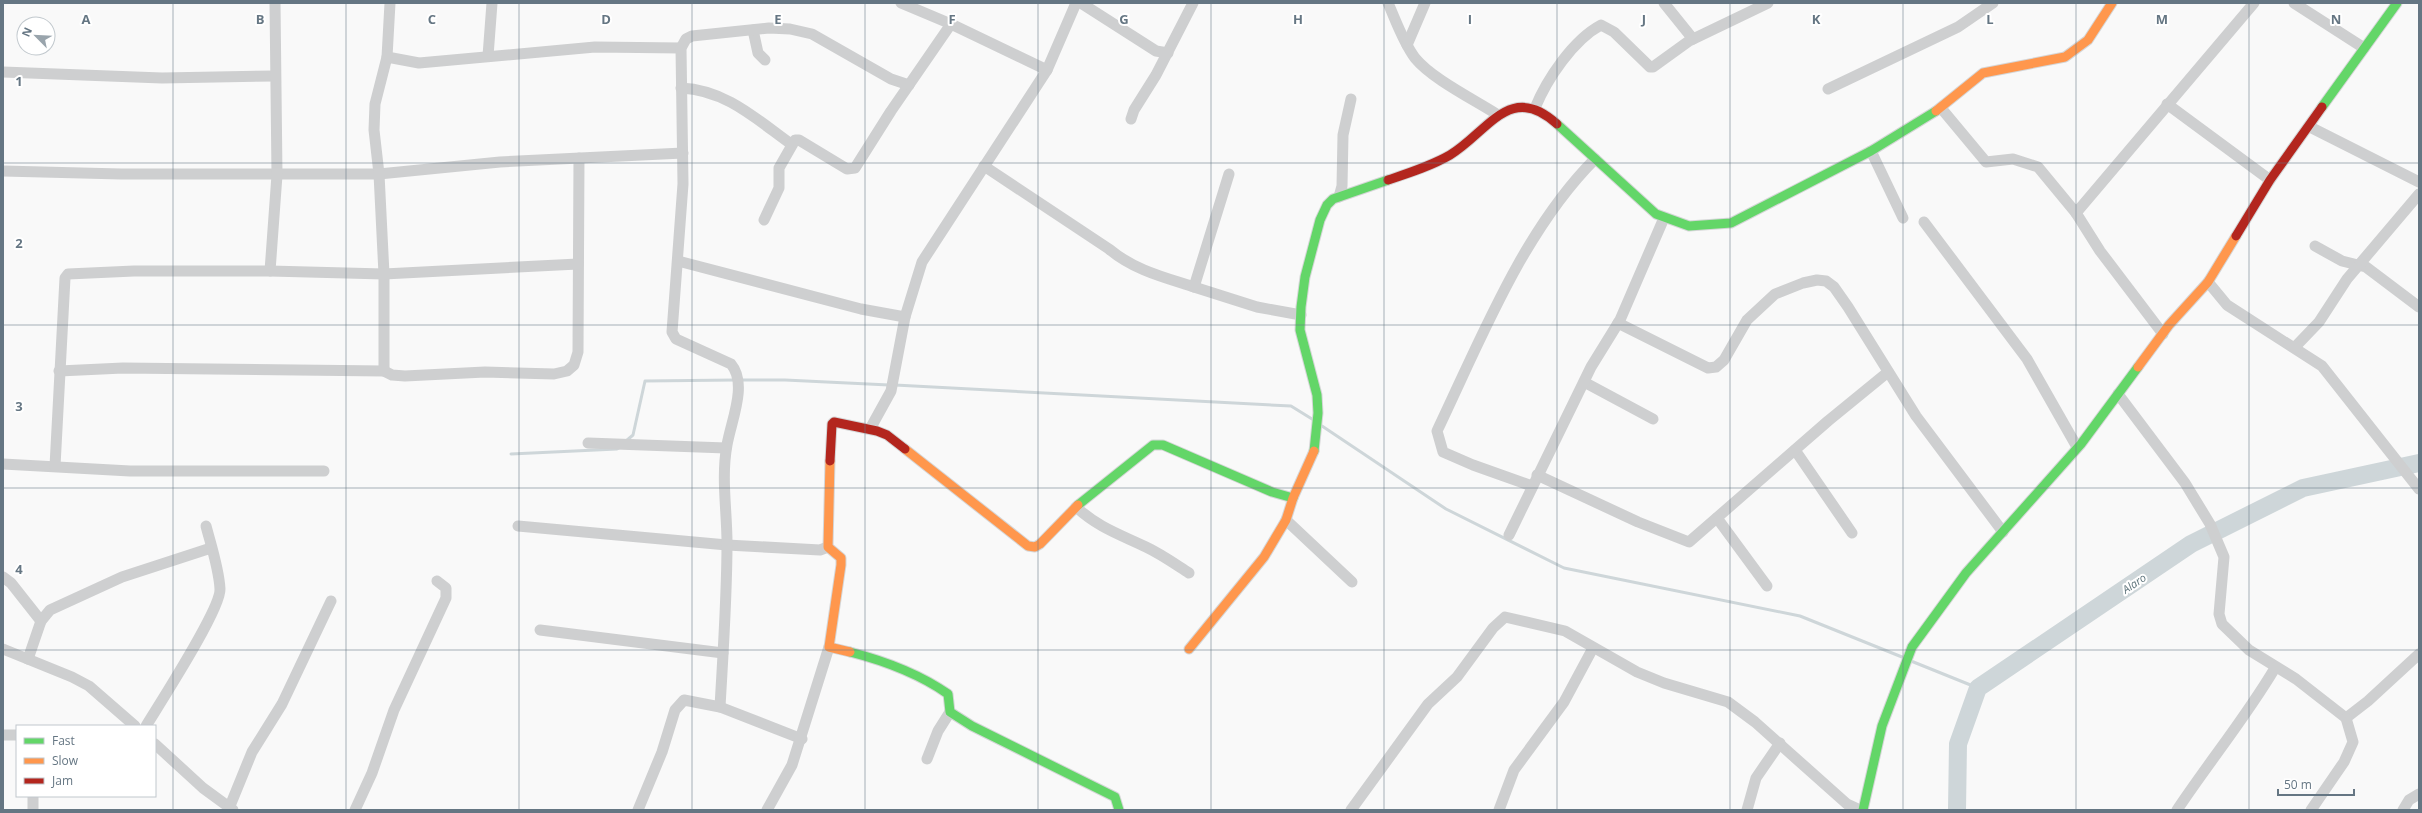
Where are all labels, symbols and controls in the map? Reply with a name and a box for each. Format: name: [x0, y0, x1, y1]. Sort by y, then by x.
text: A: [82, 10, 91, 28]
text: B: [256, 10, 265, 28]
text: C: [428, 10, 436, 28]
text: D: [601, 10, 611, 28]
text: E: [774, 10, 782, 28]
text: F: [948, 10, 956, 28]
text: G: [1119, 10, 1129, 28]
text: H: [1293, 10, 1303, 28]
text: I: [1468, 10, 1472, 28]
text: J: [1641, 10, 1646, 28]
text: K: [1812, 10, 1821, 28]
text: L: [1986, 10, 1994, 28]
text: M: [2156, 10, 2168, 28]
text: N: [2331, 10, 2341, 28]
north arrow: [16, 16, 56, 56]
text: N: [18, 25, 35, 39]
text: 1: [15, 72, 23, 90]
text: 2: [15, 234, 23, 252]
text: 3: [15, 397, 23, 415]
text: 4: [15, 560, 23, 578]
water label: Alaro: [2118, 570, 2149, 597]
legend: [16, 725, 156, 797]
text: Fast: [52, 732, 75, 749]
text: Slow: [52, 752, 79, 769]
scale bar: [2278, 771, 2354, 797]
text: Jam: [51, 772, 73, 789]
text: 50 m: [2284, 776, 2312, 793]

